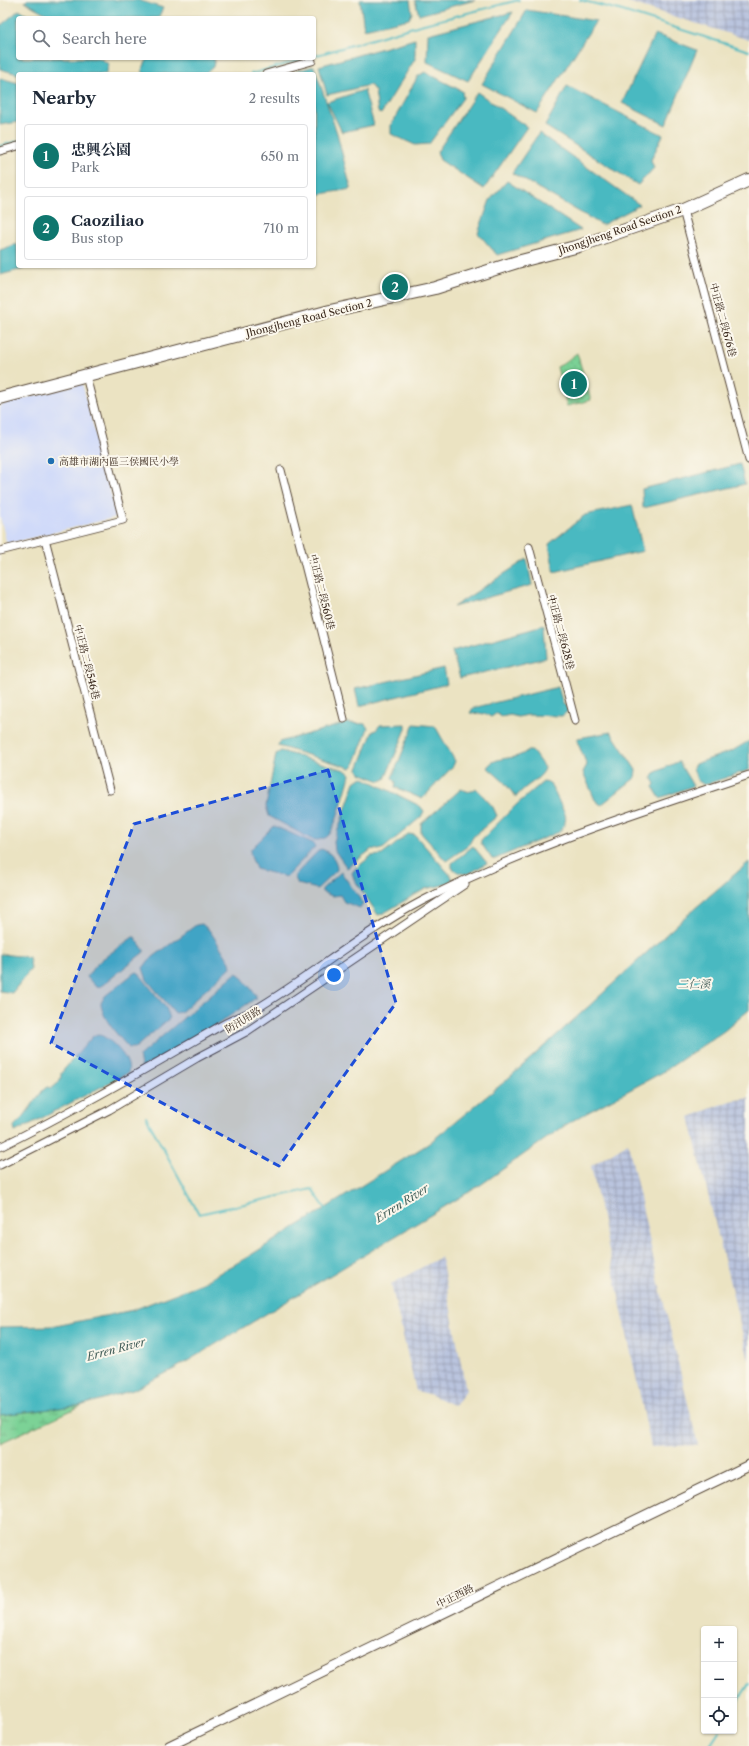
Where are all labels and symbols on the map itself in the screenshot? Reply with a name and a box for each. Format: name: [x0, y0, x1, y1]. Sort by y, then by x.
street label: Jhongjheng Road Section 2: [555, 203, 684, 258]
pin: 2: [382, 272, 408, 302]
street label: 中正路二段676巷: [707, 281, 739, 359]
street label: Jhongjheng Road Section 2: [243, 296, 374, 340]
pin: 1: [561, 369, 587, 399]
place label: 高雄市湖內區三侯國民小學: [59, 455, 179, 468]
marker: 高雄市湖內區三侯國民小學: [46, 456, 56, 466]
street label: 中正路二段560巷: [306, 553, 338, 631]
street label: 中正路二段628巷: [545, 593, 577, 671]
street label: 中正路二段546巷: [71, 623, 103, 701]
your location: [324, 965, 344, 985]
water label: 二仁溪: [678, 977, 711, 991]
street label: 防汛用路: [223, 1004, 263, 1036]
water label: Erren River: [372, 1181, 432, 1225]
water label: Erren River: [84, 1334, 148, 1364]
street label: 中正西路: [434, 1581, 476, 1611]

